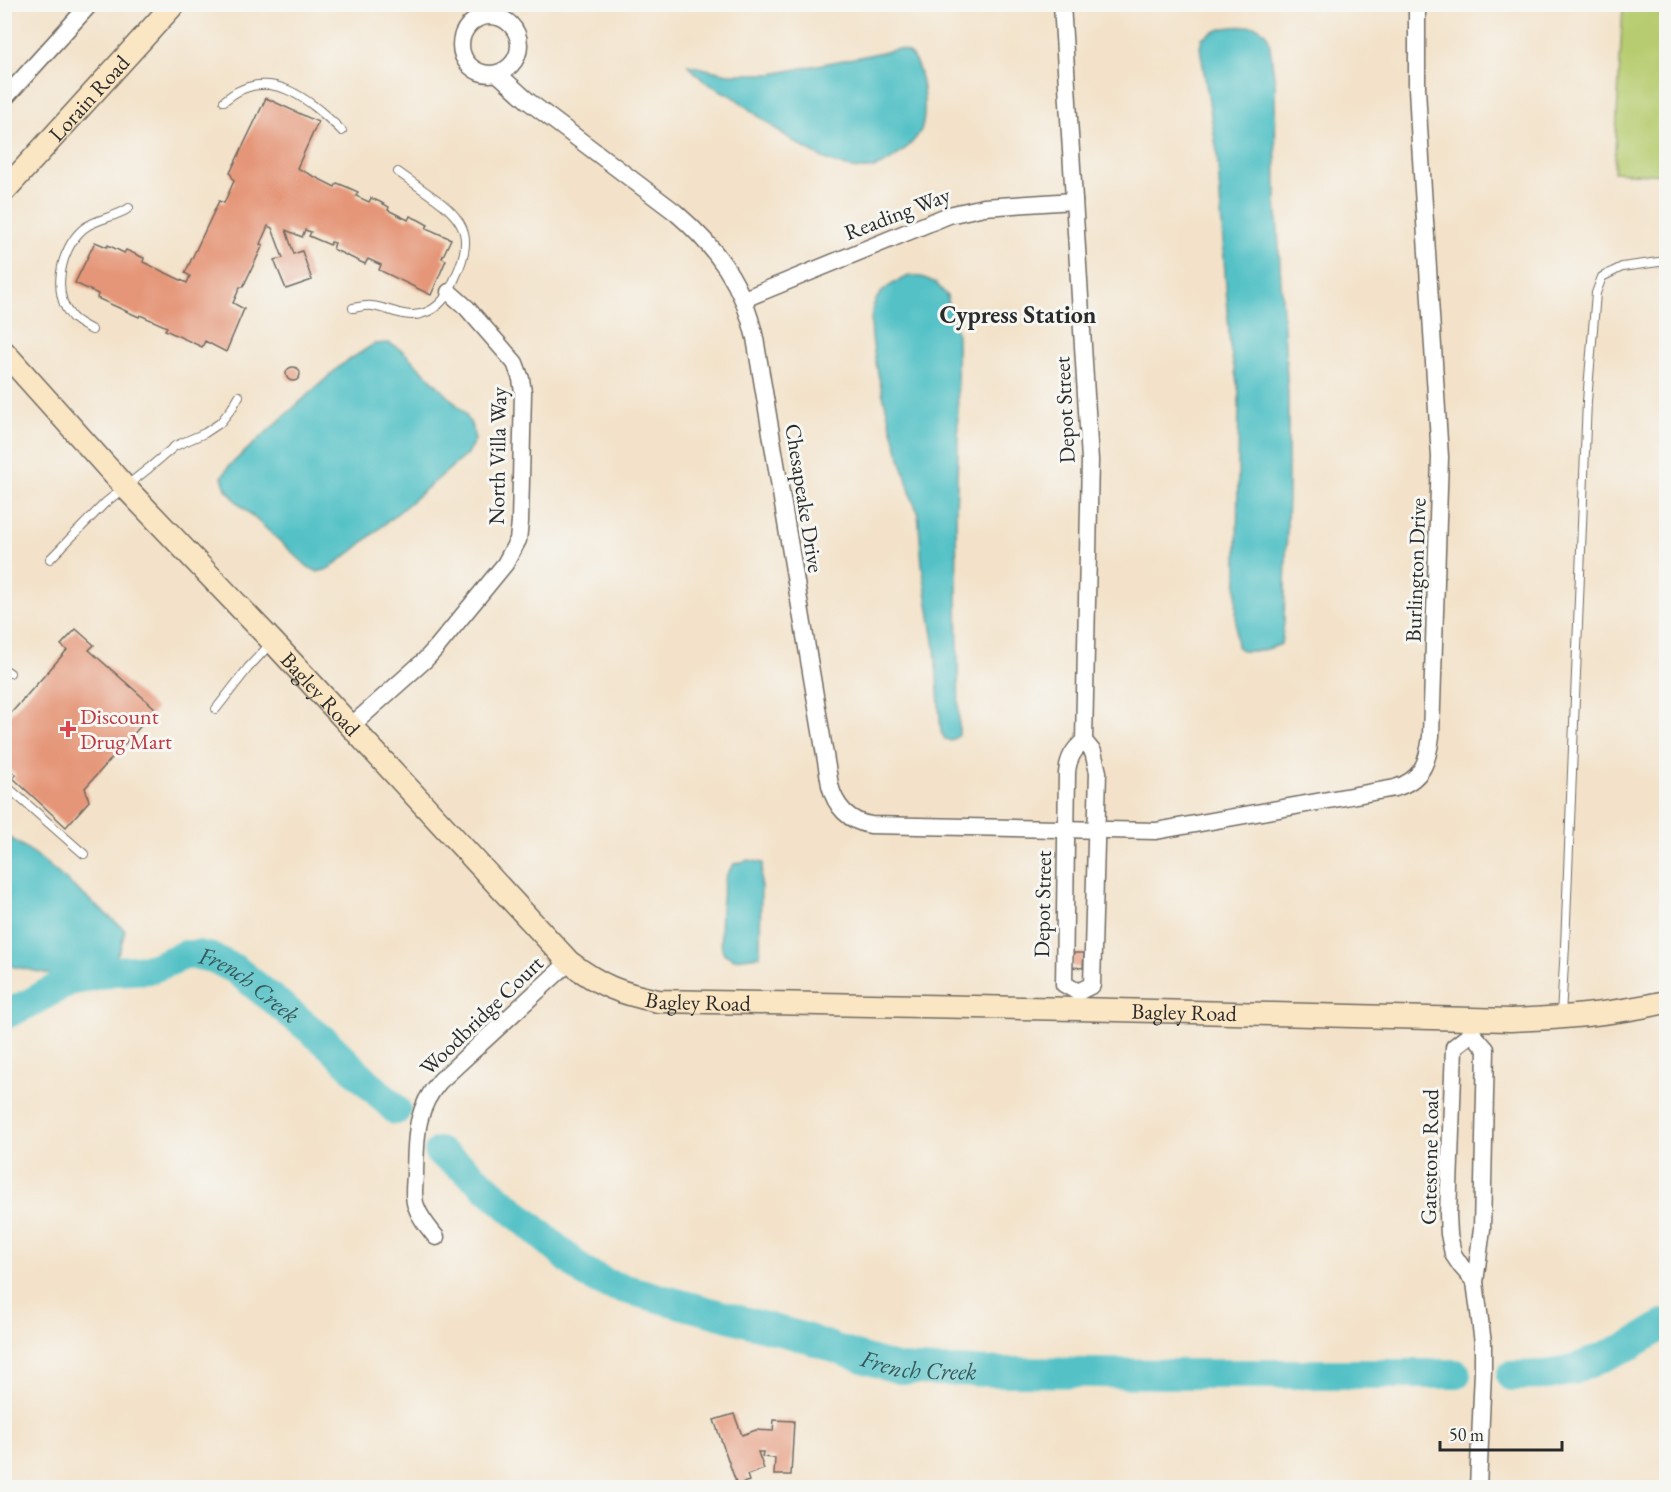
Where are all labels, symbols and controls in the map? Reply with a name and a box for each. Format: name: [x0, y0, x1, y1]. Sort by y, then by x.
street label: Lorain Road: [42, 48, 137, 148]
street label: Reading Way: [840, 180, 955, 247]
district label: Cypress Station: [940, 299, 1097, 331]
street label: Depot Street: [1047, 356, 1082, 464]
street label: North Villa Way: [482, 386, 513, 525]
street label: Chesapeake Drive: [778, 421, 831, 575]
street label: Burlington Drive: [1398, 497, 1433, 643]
street label: Bagley Road: [274, 646, 367, 743]
place label: Discount Drug Mart: [80, 702, 172, 756]
marker: Discount Drug Mart: [61, 722, 75, 736]
street label: Depot Street: [1027, 850, 1058, 958]
water label: French Creek: [195, 939, 306, 1030]
street label: Woodbridge Court: [413, 949, 549, 1082]
street label: Bagley Road: [643, 985, 752, 1018]
street label: Bagley Road: [1131, 996, 1238, 1028]
street label: Gatestone Road: [1414, 1088, 1445, 1225]
water label: French Creek: [856, 1342, 977, 1387]
scale bar: [1440, 1414, 1562, 1452]
text: 50 m: [1449, 1423, 1484, 1446]

